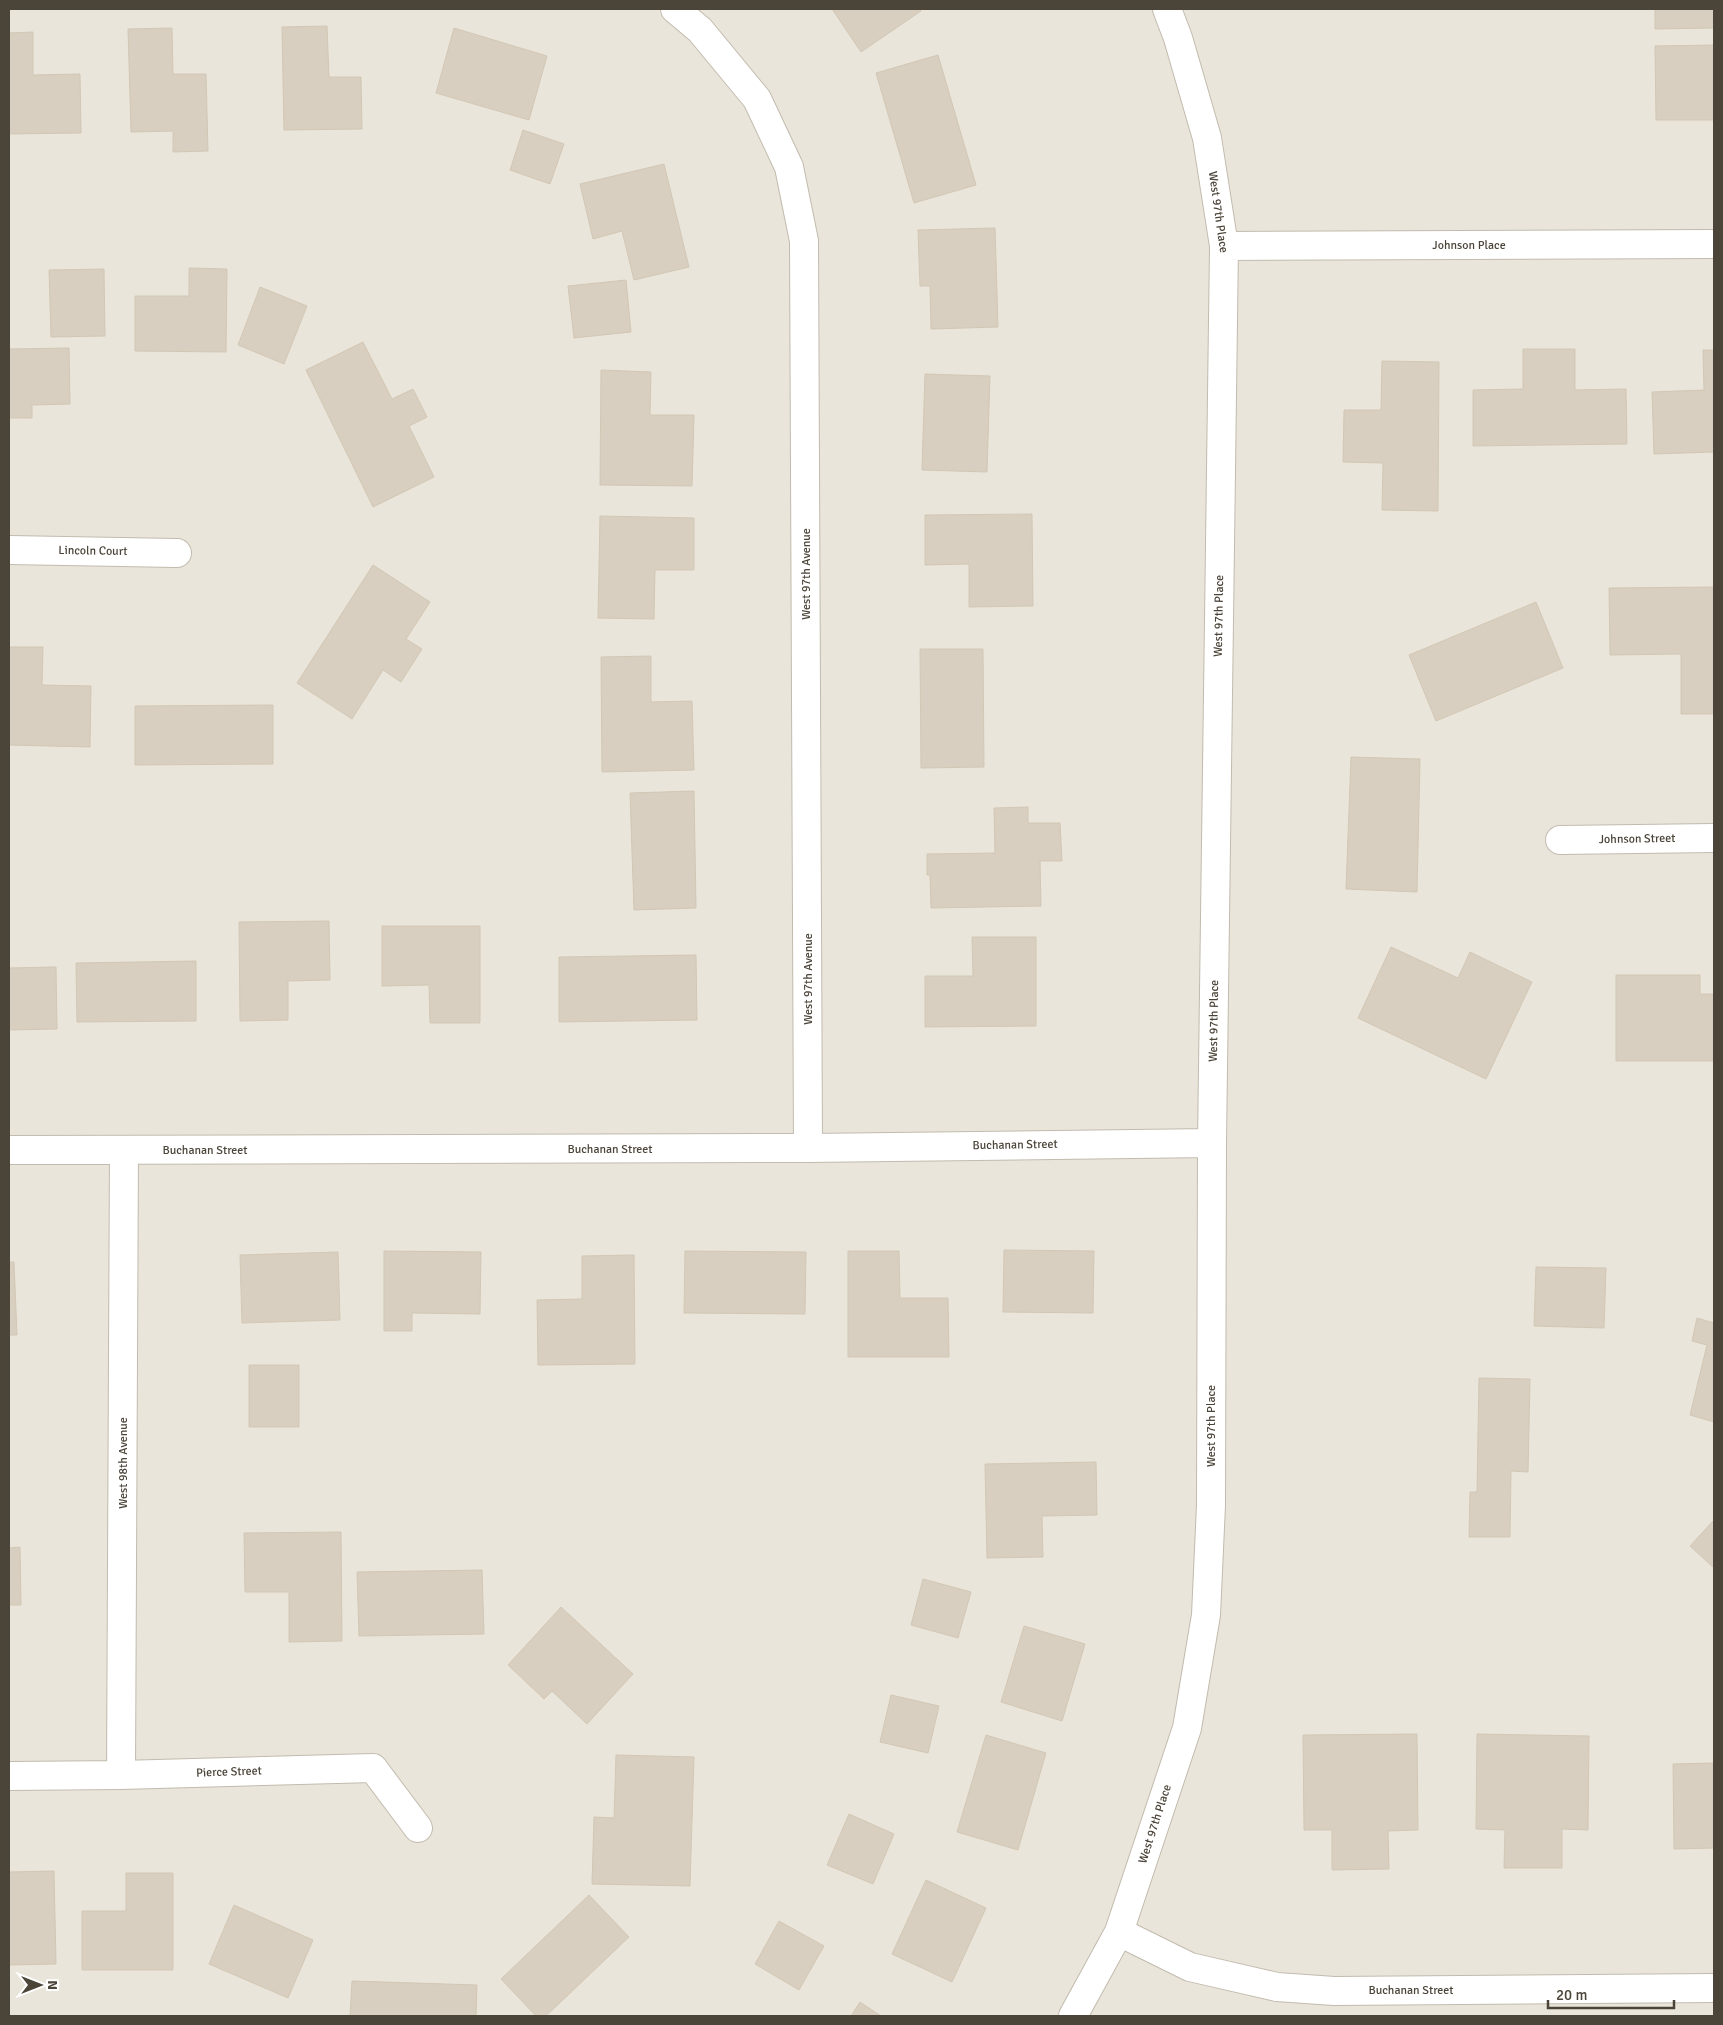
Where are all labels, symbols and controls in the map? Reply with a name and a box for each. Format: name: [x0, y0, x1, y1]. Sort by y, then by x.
street label: West 97th Place: [1205, 170, 1231, 254]
street label: Johnson Place: [1432, 238, 1506, 253]
street label: West 97th Avenue: [799, 528, 814, 620]
street label: Lincoln Court: [58, 543, 128, 559]
street label: West 97th Place: [1211, 575, 1227, 657]
street label: Johnson Street: [1599, 831, 1675, 847]
street label: West 97th Avenue: [801, 933, 816, 1025]
street label: West 97th Place: [1206, 980, 1222, 1062]
street label: Buchanan Street: [972, 1137, 1058, 1153]
street label: Buchanan Street: [567, 1142, 653, 1157]
street label: Buchanan Street: [162, 1143, 248, 1158]
street label: West 97th Place: [1204, 1385, 1219, 1467]
street label: West 98th Avenue: [116, 1417, 131, 1509]
street label: Pierce Street: [196, 1763, 262, 1781]
street label: West 97th Place: [1135, 1783, 1175, 1865]
north arrow: [15, 1960, 65, 2010]
scale bar: [1548, 1978, 1674, 2010]
text: N: [44, 1980, 61, 1990]
street label: Buchanan Street: [1368, 1983, 1454, 1998]
text: 20 m: [1556, 1986, 1587, 2004]

